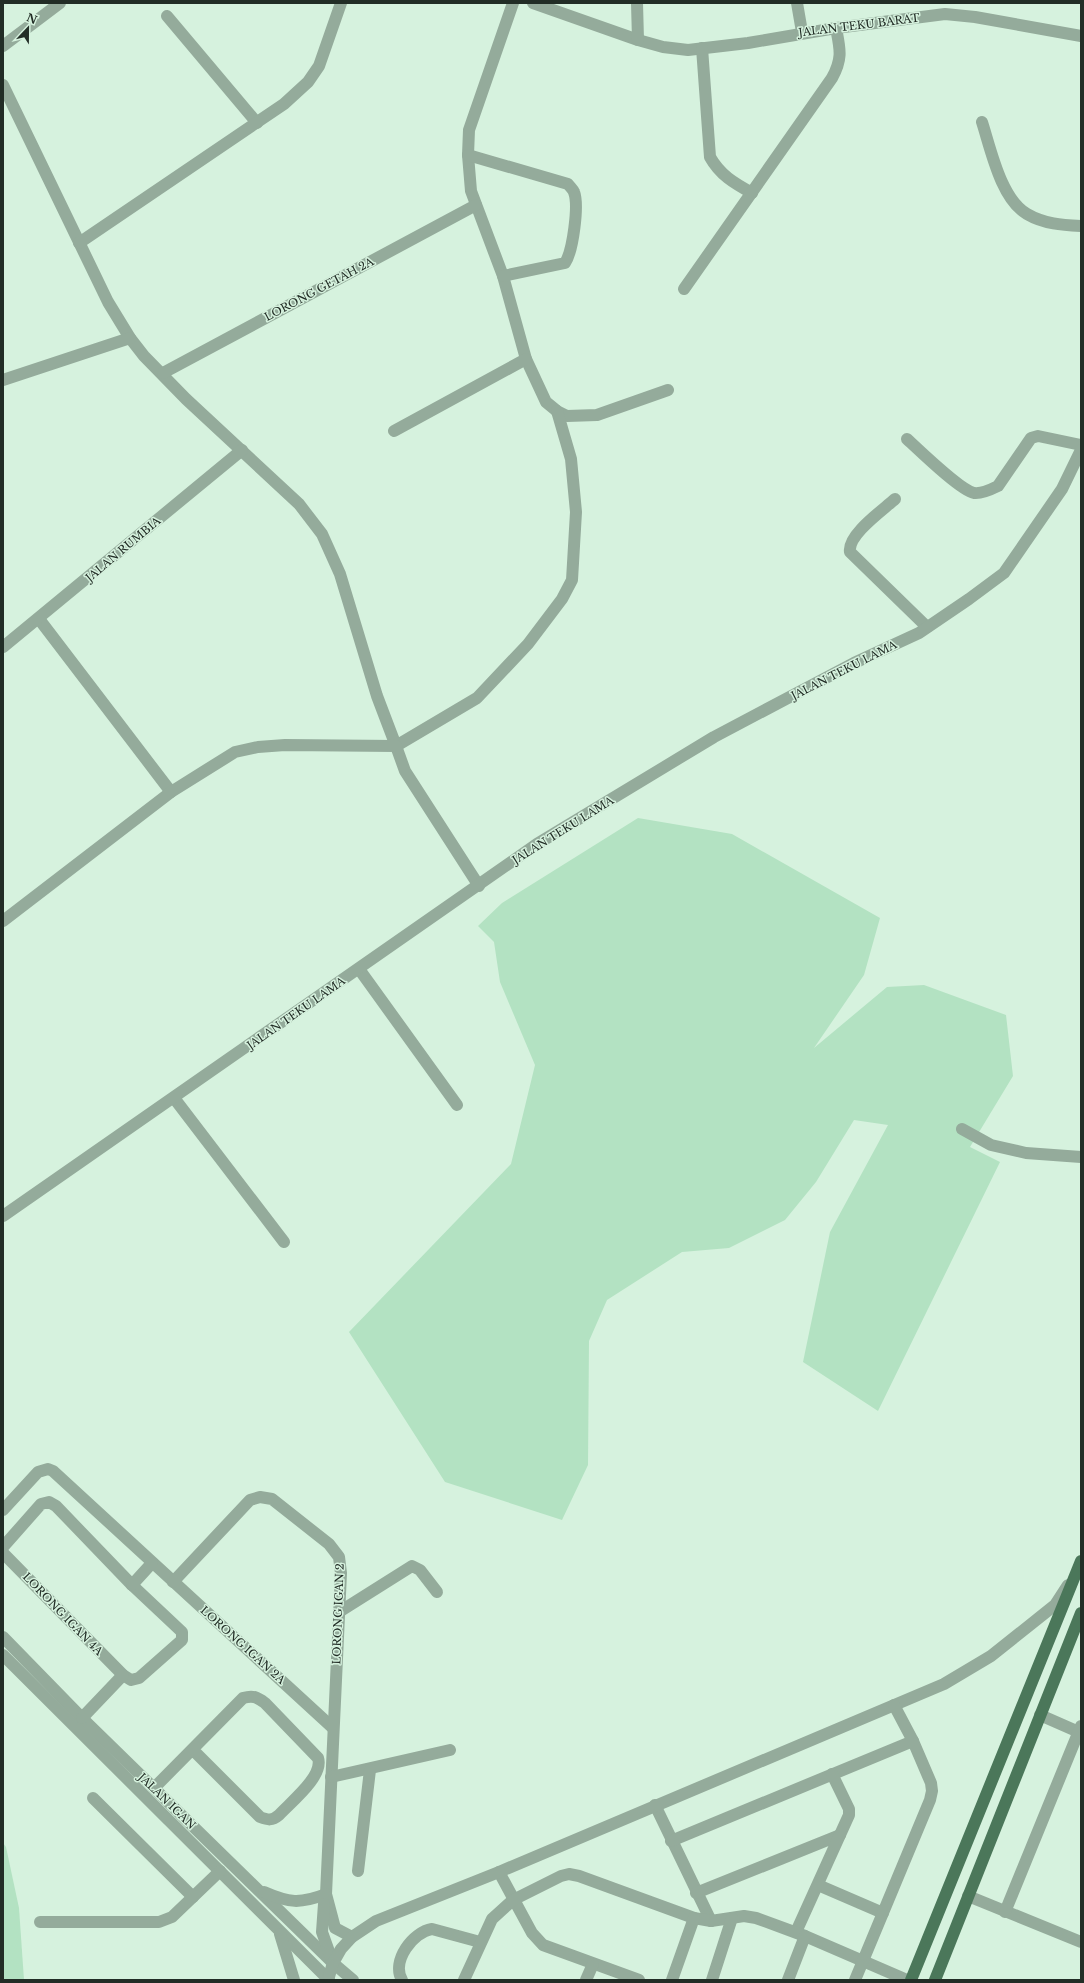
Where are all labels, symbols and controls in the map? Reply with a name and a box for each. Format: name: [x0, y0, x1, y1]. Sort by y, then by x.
north arrow: [8, 8, 48, 48]
text: N: [24, 10, 40, 27]
street label: JALAN TEKU BARAT: [796, 11, 921, 40]
street label: LORONG GETAH 2A: [262, 254, 377, 324]
street label: JALAN RUMBIA: [81, 513, 164, 586]
street label: JALAN TEKU LAMA: [787, 637, 900, 704]
street label: JALAN TEKU LAMA: [508, 793, 617, 868]
street label: JALAN TEKU LAMA: [242, 973, 348, 1053]
street label: LORONG IGAN 2: [329, 1563, 347, 1665]
street label: LORONG IGAN 4A: [20, 1570, 106, 1659]
street label: LORONG IGAN 2A: [197, 1603, 289, 1687]
street label: JALAN IGAN: [134, 1769, 199, 1832]

